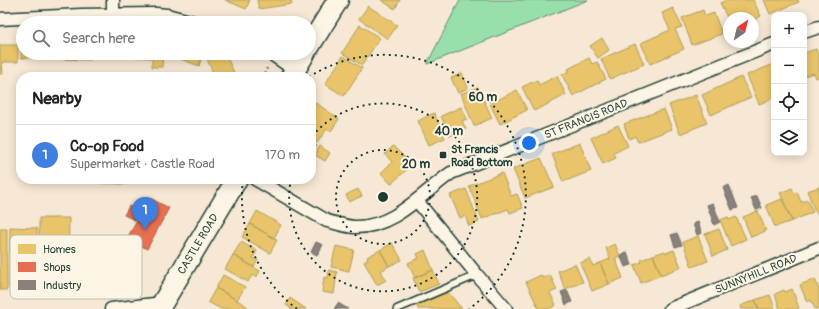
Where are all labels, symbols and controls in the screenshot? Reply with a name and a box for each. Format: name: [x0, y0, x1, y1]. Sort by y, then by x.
north arrow: [723, 12, 759, 48]
map controls: [771, 12, 807, 156]
button: +: [771, 12, 807, 48]
search box: [16, 16, 316, 60]
icon: search: [30, 27, 52, 49]
text: Search here: [62, 29, 135, 48]
button: −: [771, 48, 807, 84]
button: locate: [771, 84, 807, 120]
text: Nearby: [32, 88, 81, 109]
text: 60 m: [469, 90, 498, 105]
street label: ST FRANCIS ROAD: [543, 96, 630, 142]
button: layers: [771, 120, 807, 156]
text: 40 m: [434, 124, 464, 139]
your location: [519, 133, 539, 153]
text: Co-op Food: [70, 137, 144, 156]
place label: St Francis Road Bottom: [451, 143, 513, 169]
text: 1: [42, 147, 48, 163]
text: 170 m: [265, 147, 300, 163]
marker: St Francis Road Bottom: [438, 150, 448, 160]
text: Supermarket · Castle Road: [70, 156, 215, 172]
text: 20 m: [402, 157, 430, 172]
centre of rings: [376, 190, 390, 204]
pin: 1: [132, 197, 158, 230]
street label: CASTLE ROAD: [175, 211, 221, 277]
legend: [10, 235, 142, 299]
text: Homes: [43, 243, 76, 256]
street label: SUNNYHILL ROAD: [713, 252, 799, 296]
text: Shops: [43, 261, 71, 274]
text: Industry: [43, 279, 82, 292]

